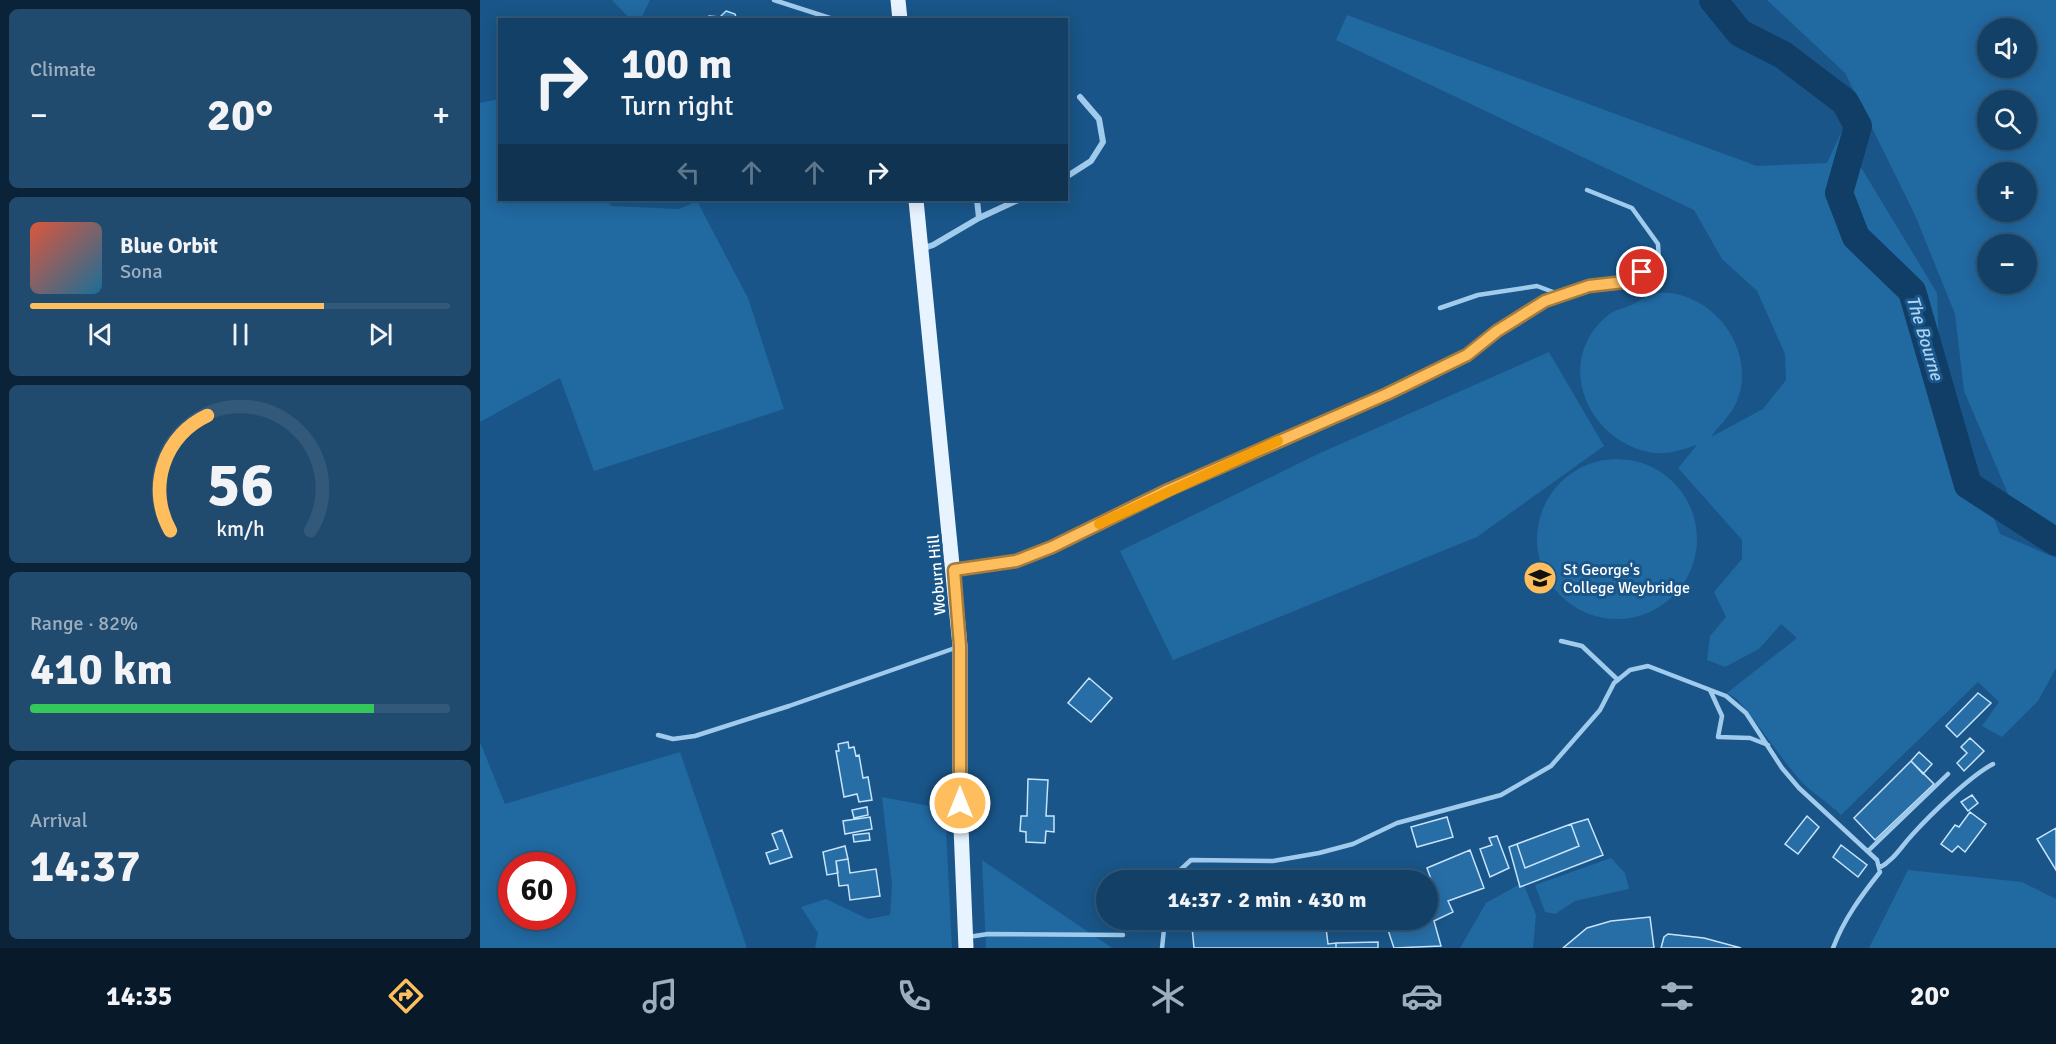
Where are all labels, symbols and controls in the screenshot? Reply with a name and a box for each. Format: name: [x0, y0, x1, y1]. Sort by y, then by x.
map controls: [1977, 18, 2037, 294]
button: sound: [1977, 18, 2037, 78]
text: 100 m: [621, 39, 732, 90]
icon: right: [522, 42, 600, 120]
text: Climate: [30, 57, 96, 82]
text: 20°: [207, 88, 273, 143]
text: Turn right: [621, 90, 734, 123]
button: search: [1977, 90, 2037, 150]
text: −: [30, 95, 48, 136]
text: +: [432, 95, 450, 136]
icon: left: [672, 156, 705, 189]
icon: ahead: [735, 156, 768, 189]
icon: ahead: [798, 156, 831, 189]
icon: right: [861, 156, 894, 189]
button: +: [1977, 162, 2037, 222]
text: Blue Orbit: [120, 232, 218, 259]
button: −: [1977, 234, 2037, 294]
pin: [1616, 246, 1667, 297]
icon: arrive: [1625, 255, 1658, 288]
text: Sona: [120, 259, 163, 284]
water label: The Bourne: [1902, 293, 1949, 384]
icon: previous: [84, 318, 117, 351]
icon: pause: [224, 318, 257, 351]
icon: next: [364, 318, 397, 351]
text: 56: [206, 446, 274, 523]
text: km/h: [216, 516, 264, 542]
street label: Woburn Hill: [923, 533, 950, 616]
school or university icon: St George's College Weybridge: [1522, 560, 1558, 596]
place label: St George's College Weybridge: [1563, 560, 1690, 598]
text: Range · 82%: [30, 611, 138, 636]
text: 410 km: [30, 642, 173, 697]
position arrow: [928, 771, 992, 835]
text: Arrival: [30, 808, 88, 833]
text: 14:37: [30, 839, 140, 894]
speed limit sign: 60: [498, 852, 576, 930]
text: 14:37 · 2 min · 430 m: [1167, 886, 1367, 913]
icon: directions: [385, 975, 427, 1017]
icon: music: [639, 975, 681, 1017]
icon: phone: [893, 975, 935, 1017]
icon: climate: [1147, 975, 1189, 1017]
icon: car: [1401, 975, 1443, 1017]
icon: filters: [1656, 975, 1698, 1017]
text: 14:35: [106, 980, 172, 1013]
text: 20°: [1910, 980, 1950, 1013]

